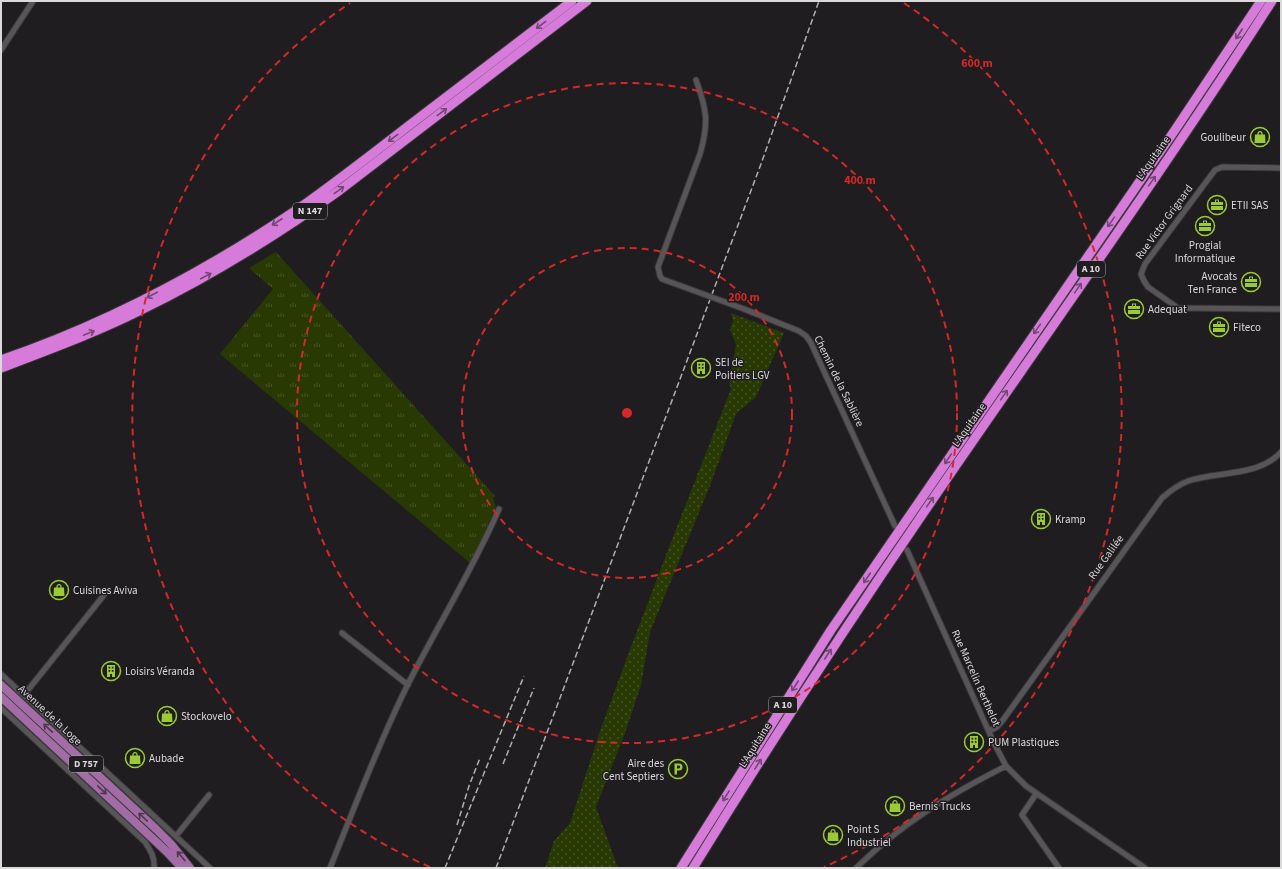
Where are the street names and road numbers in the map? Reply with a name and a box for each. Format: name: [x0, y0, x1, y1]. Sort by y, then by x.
street label: L'Aquitaine: [1132, 133, 1174, 183]
street label: Rue Victor Grignard: [1132, 182, 1196, 262]
road number: N 147: [293, 203, 327, 219]
road number: A 10: [1077, 261, 1105, 277]
street label: Chemin de la Sablière: [810, 333, 868, 430]
street label: L'Aquitaine: [948, 400, 990, 450]
street label: Rue Galilée: [1085, 531, 1128, 582]
street label: Rue Marcelin Berthelot: [948, 627, 1004, 729]
street label: Avenue de la Loge: [15, 681, 86, 749]
road number: A 10: [769, 697, 797, 713]
street label: L'Aquitaine: [735, 719, 775, 770]
road number: D 757: [69, 756, 103, 772]

